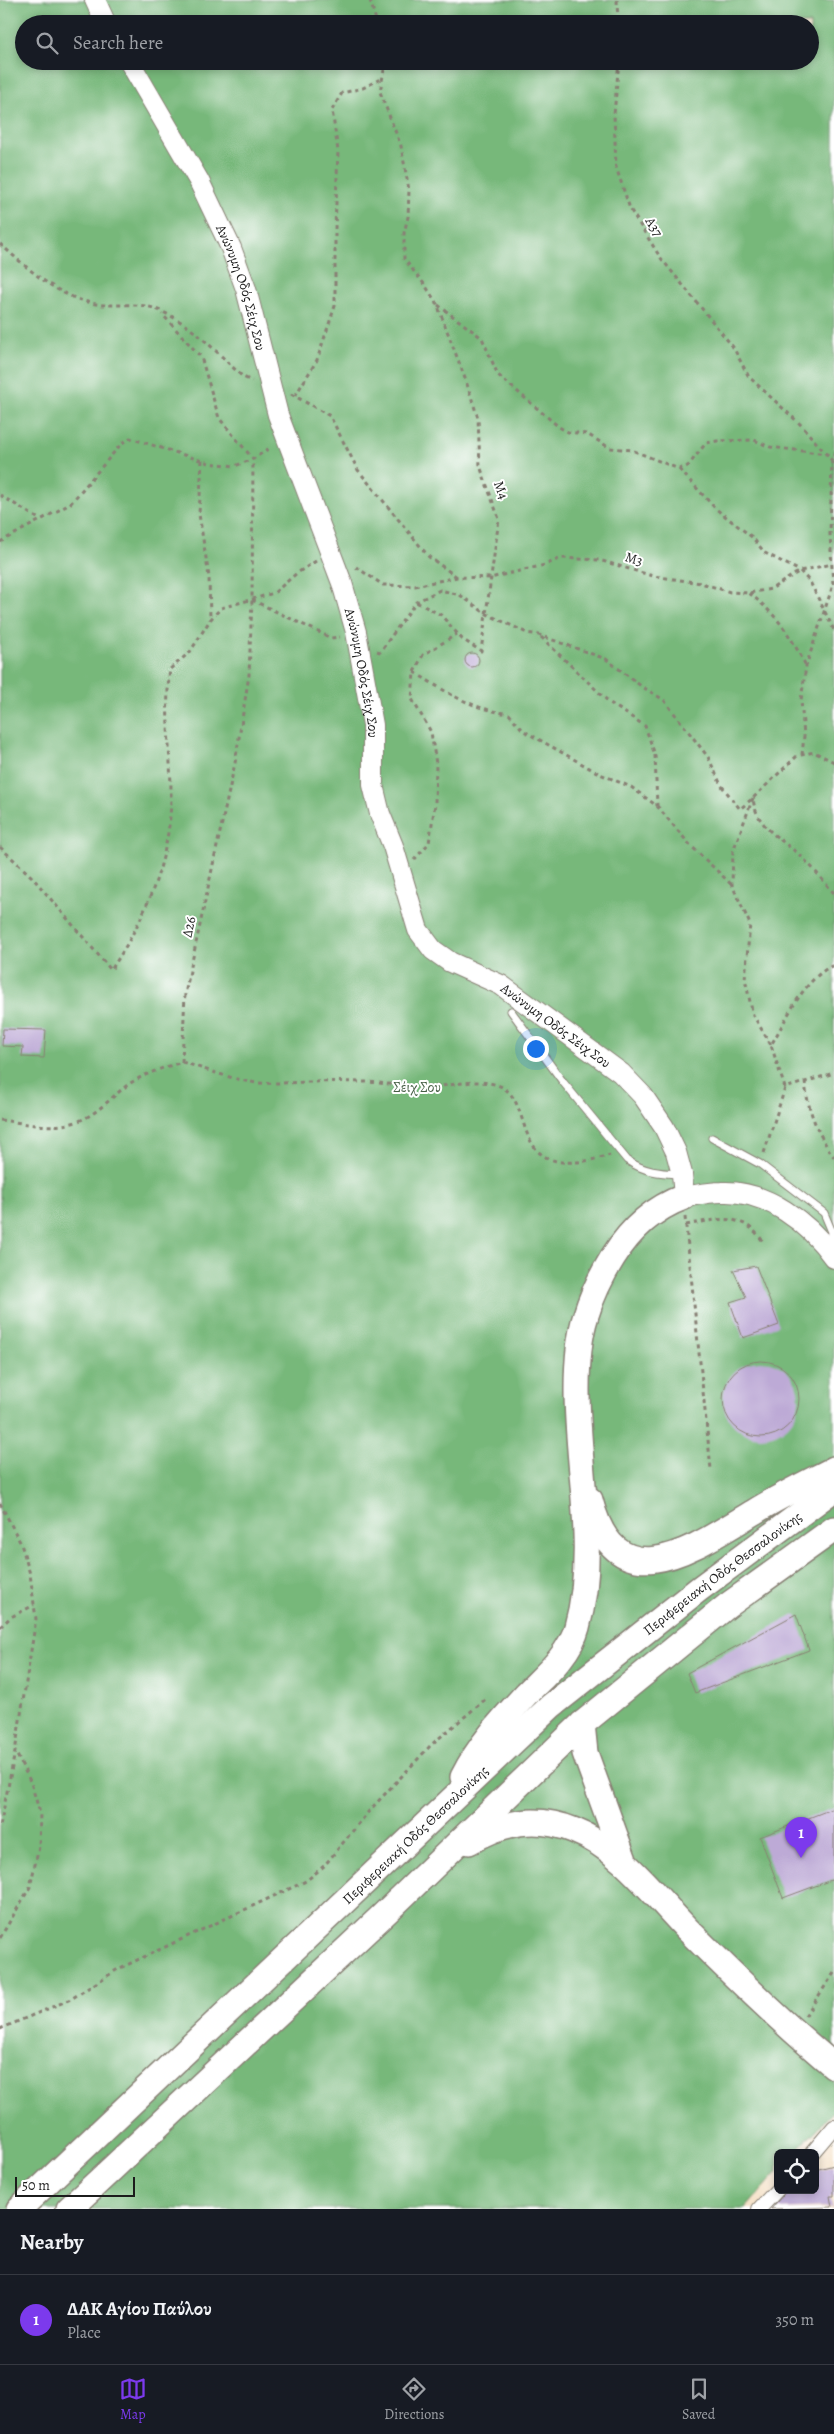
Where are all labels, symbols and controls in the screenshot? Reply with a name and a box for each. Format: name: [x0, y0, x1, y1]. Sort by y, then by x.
search box: [15, 15, 819, 70]
icon: search: [33, 29, 61, 57]
text: Search here: [73, 30, 163, 56]
street label: Α37: [640, 213, 667, 241]
street label: Ανώνυμη Οδός Σέιχ Σου: [211, 220, 271, 352]
street label: M4: [489, 478, 513, 502]
street label: M3: [623, 547, 645, 571]
street label: Ανώνυμη Οδός Σέιχ Σου: [340, 605, 383, 738]
street label: Δ26: [178, 915, 200, 939]
street label: Ανώνυμη Οδός Σέιχ Σου: [496, 978, 615, 1072]
your location: [523, 1036, 549, 1062]
park label: Σέιχ Σου: [393, 1078, 441, 1097]
street label: Περιφερειακή Οδός Θεσσαλονίκης: [639, 1507, 805, 1639]
street label: Περιφερειακή Οδός Θεσσαλονίκης: [338, 1761, 492, 1908]
pin: 1: [785, 1817, 817, 1858]
map controls: [774, 2149, 819, 2194]
button: locate: [774, 2149, 819, 2194]
scale bar: [15, 2174, 135, 2197]
text: 50 m: [22, 2176, 50, 2195]
text: Nearby: [20, 2228, 83, 2256]
text: ΔΑΚ Αγίου Παύλου: [67, 2296, 212, 2322]
text: 1: [33, 2309, 39, 2331]
text: 350 m: [775, 2309, 814, 2331]
text: Place: [67, 2322, 101, 2344]
tab: Map: [119, 2375, 147, 2424]
tab: Directions: [384, 2375, 444, 2424]
tab: Saved: [682, 2375, 715, 2424]

